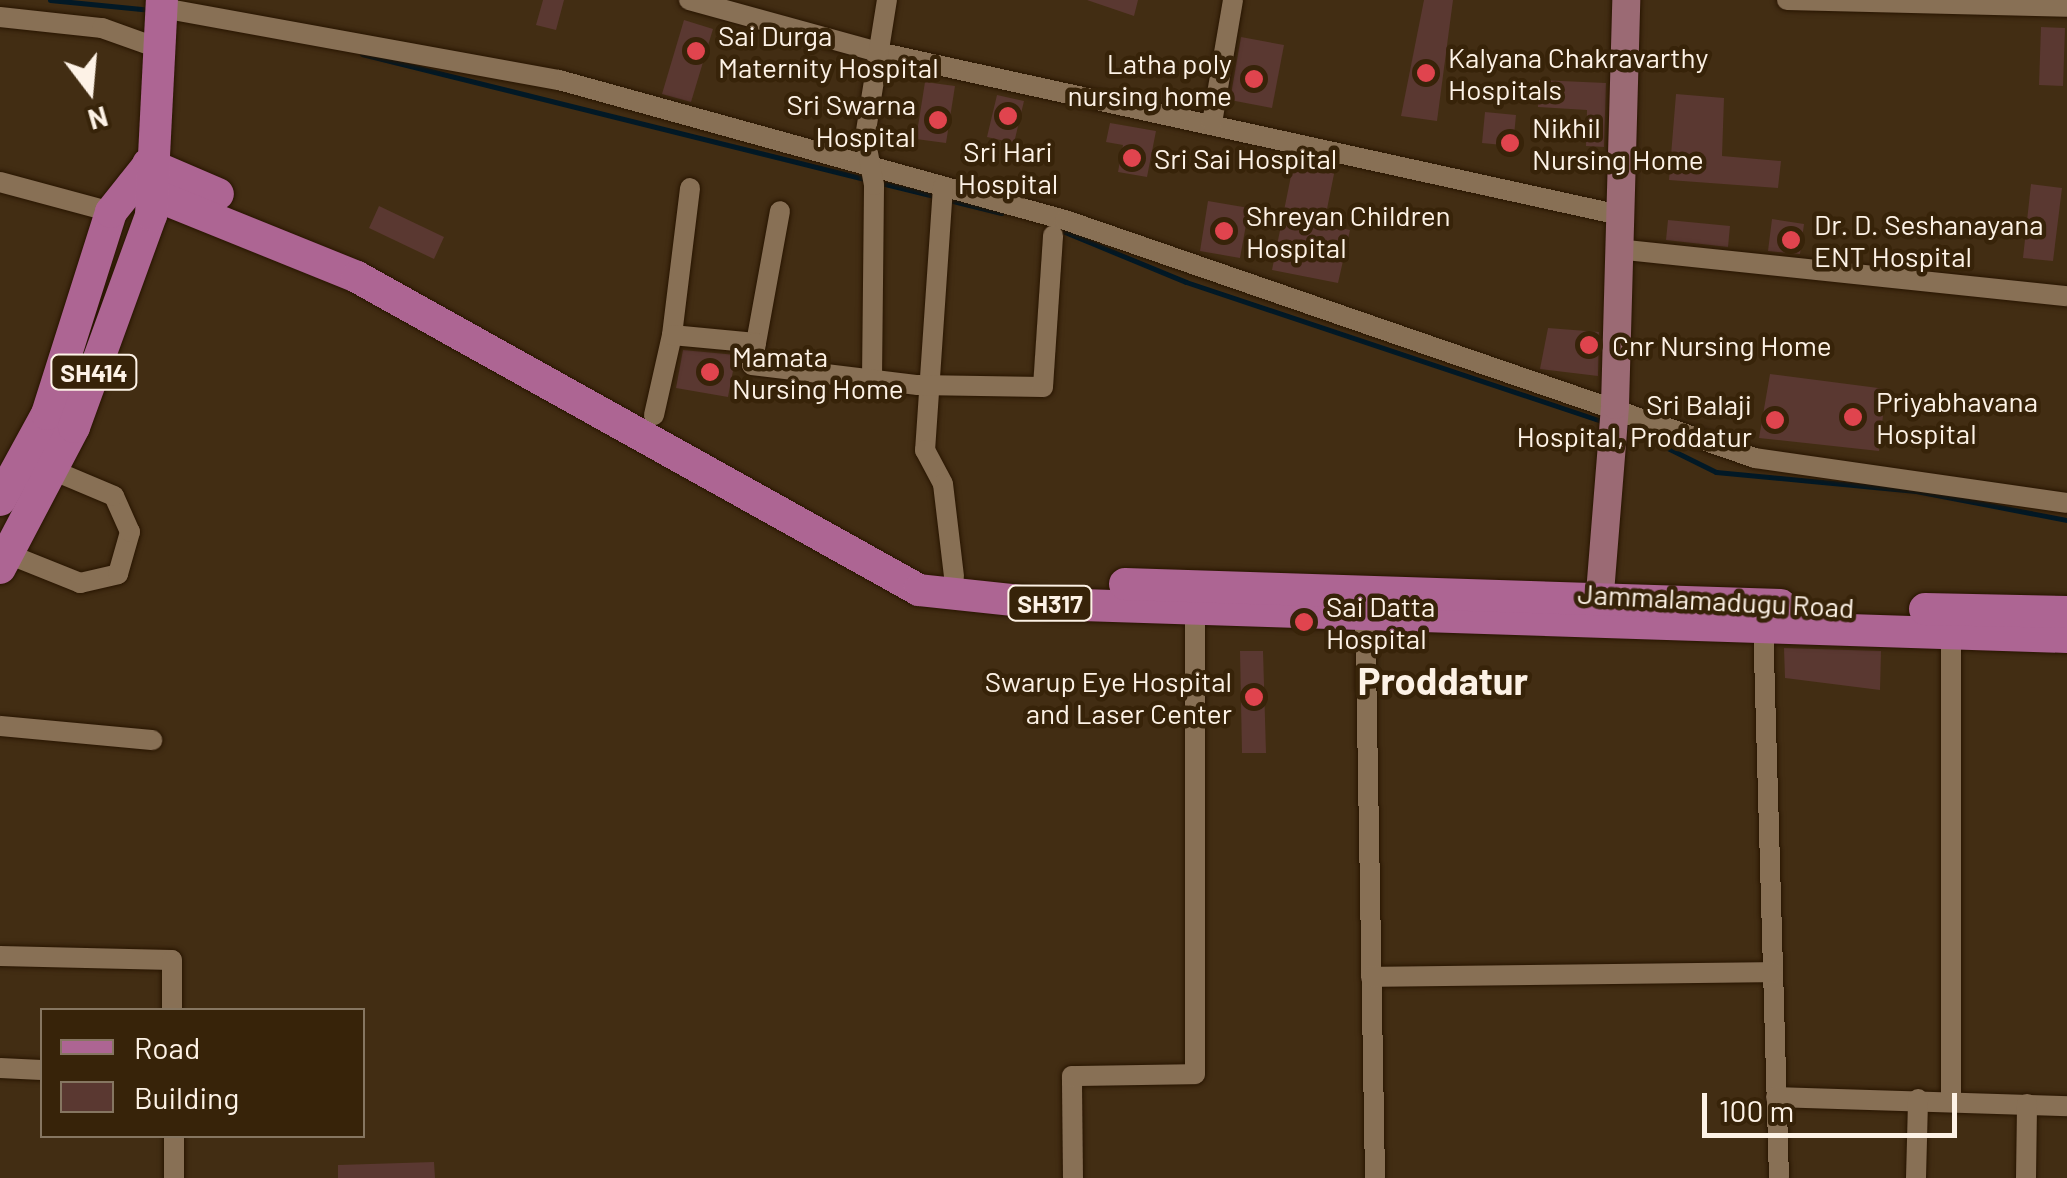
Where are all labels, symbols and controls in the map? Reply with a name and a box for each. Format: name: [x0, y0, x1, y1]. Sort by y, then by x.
place label: Sai Durga Maternity Hospital: [718, 18, 939, 84]
marker: Sai Durga Maternity Hospital: [683, 38, 709, 64]
north arrow: [40, 40, 140, 140]
place label: Kalyana Chakravarthy Hospitals: [1448, 40, 1708, 106]
place label: Latha poly nursing home: [1067, 46, 1232, 112]
marker: Kalyana Chakravarthy Hospitals: [1413, 60, 1439, 86]
marker: Latha poly nursing home: [1241, 66, 1267, 92]
place label: Sri Swarna Hospital: [787, 87, 916, 153]
text: N: [85, 100, 112, 138]
marker: Sri Hari Hospital: [995, 103, 1021, 129]
marker: Sri Swarna Hospital: [925, 107, 951, 133]
place label: Nikhil Nursing Home: [1532, 110, 1704, 176]
marker: Nikhil Nursing Home: [1497, 130, 1523, 156]
place label: Sri Hari Hospital: [958, 134, 1058, 200]
place label: Sri Sai Hospital: [1154, 141, 1337, 175]
marker: Sri Sai Hospital: [1119, 145, 1145, 171]
place label: Shreyan Children Hospital: [1246, 198, 1451, 264]
place label: Dr. D. Seshanayana ENT Hospital: [1814, 207, 2044, 273]
marker: Shreyan Children Hospital: [1211, 218, 1237, 244]
marker: Dr. D. Seshanayana ENT Hospital: [1778, 227, 1804, 253]
place label: Cnr Nursing Home: [1612, 328, 1832, 362]
marker: Cnr Nursing Home: [1576, 332, 1602, 358]
place label: Mamata Nursing Home: [732, 339, 904, 405]
road number: SH414: [49, 352, 139, 392]
marker: Mamata Nursing Home: [697, 359, 723, 385]
place label: Priyabhavana Hospital: [1876, 384, 2038, 450]
place label: Sri Balaji Hospital, Proddatur: [1516, 387, 1752, 453]
marker: Priyabhavana Hospital: [1840, 404, 1866, 430]
marker: Sri Balaji Hospital, Proddatur: [1762, 407, 1788, 433]
street label: Jammalamadugu Road: [1577, 576, 1855, 624]
road number: SH317: [1005, 583, 1095, 623]
place label: Sai Datta Hospital: [1326, 589, 1435, 655]
marker: Sai Datta Hospital: [1291, 609, 1317, 635]
district label: Proddatur: [1358, 658, 1528, 704]
place label: Swarup Eye Hospital and Laser Center: [985, 664, 1232, 730]
marker: Swarup Eye Hospital and Laser Center: [1241, 684, 1267, 710]
legend: [40, 1008, 365, 1138]
text: Road: [134, 1029, 200, 1065]
scale bar: [1707, 1073, 1962, 1135]
text: Building: [134, 1079, 239, 1115]
text: 100 m: [1719, 1092, 1794, 1128]

